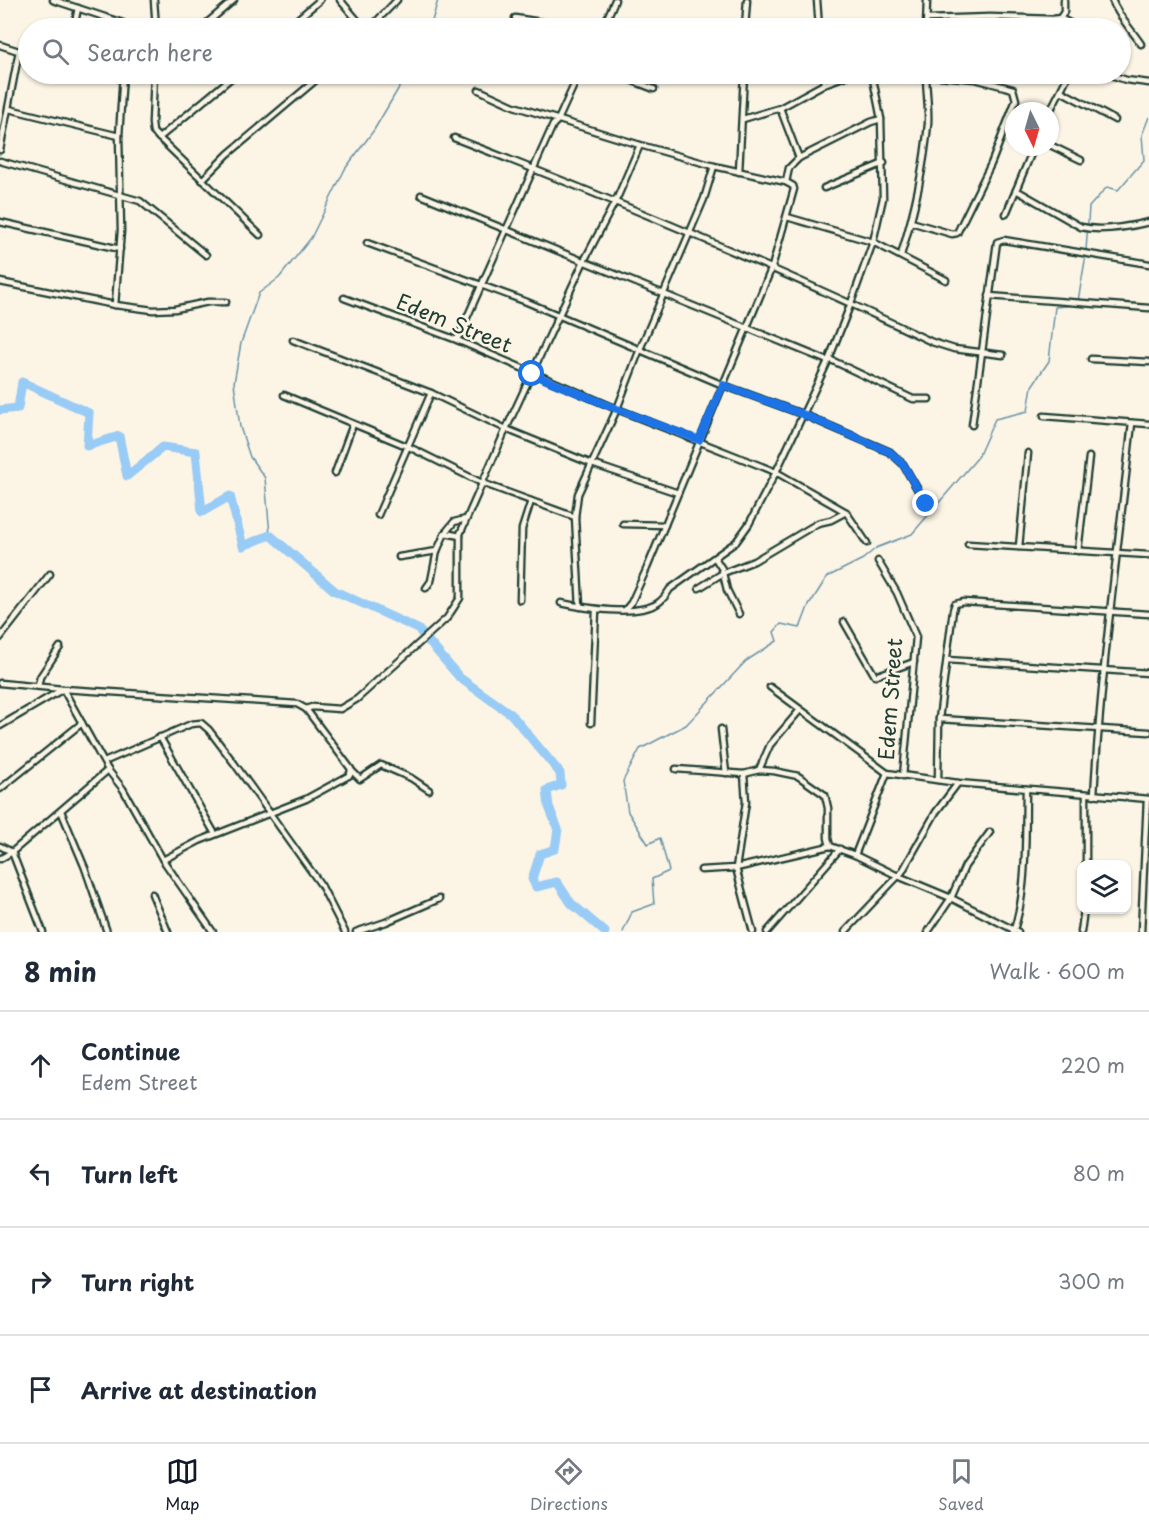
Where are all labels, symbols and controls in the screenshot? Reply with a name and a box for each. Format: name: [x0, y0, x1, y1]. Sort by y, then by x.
search box: [18, 18, 1131, 84]
icon: search: [39, 35, 72, 68]
text: Search here: [87, 35, 213, 68]
north arrow: [1005, 102, 1059, 156]
street label: Edem Street: [392, 284, 517, 360]
route start: [518, 360, 544, 386]
route end: [912, 490, 938, 516]
street label: Edem Street: [869, 637, 909, 761]
map controls: [1077, 860, 1131, 914]
button: layers: [1077, 860, 1131, 914]
text: 8 min: [24, 952, 97, 991]
text: Walk · 600 m: [989, 956, 1125, 986]
text: Continue: [81, 1034, 180, 1067]
icon: ahead: [24, 1049, 57, 1082]
text: 220 m: [1061, 1050, 1125, 1080]
text: Edem Street: [81, 1067, 197, 1097]
icon: left: [24, 1157, 57, 1190]
text: Turn left: [81, 1157, 178, 1190]
text: 80 m: [1073, 1158, 1125, 1188]
icon: right: [24, 1265, 57, 1298]
text: Turn right: [81, 1265, 194, 1298]
text: 300 m: [1058, 1266, 1125, 1296]
icon: arrive: [24, 1373, 57, 1406]
text: Arrive at destination: [81, 1373, 317, 1406]
tab: Map: [165, 1455, 199, 1515]
tab: Directions: [530, 1455, 608, 1515]
tab: Saved: [938, 1455, 984, 1515]

